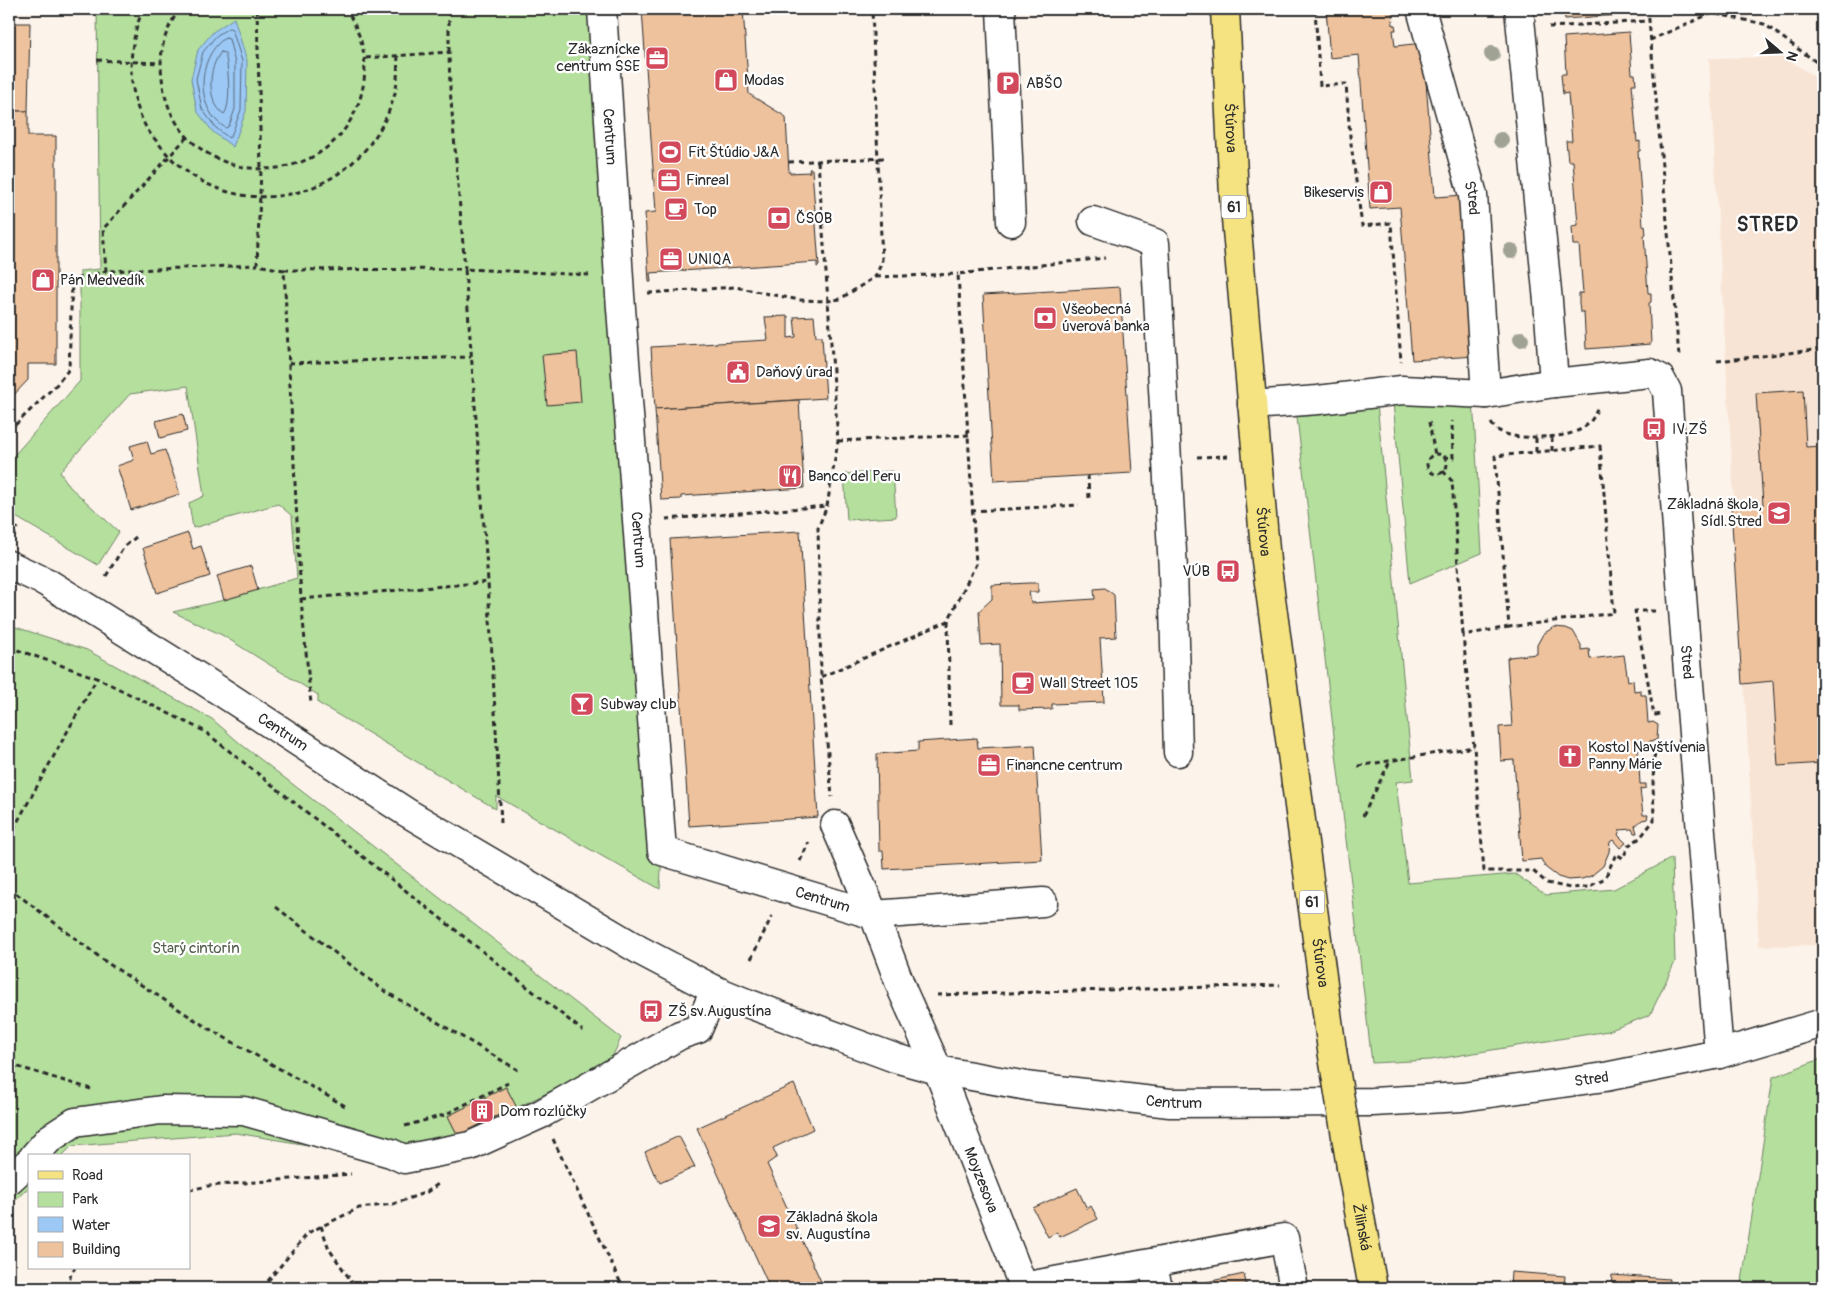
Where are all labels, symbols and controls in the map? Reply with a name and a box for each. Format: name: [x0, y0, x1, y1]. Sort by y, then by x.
north arrow: [1754, 28, 1804, 78]
place label: Zákaznícke centrum SSE: [557, 40, 641, 76]
office icon: Zákaznícke centrum SSE: [644, 45, 670, 71]
text: N: [1782, 49, 1801, 63]
shop icon: Modas: [713, 67, 739, 93]
parking icon: ABŠO: [995, 70, 1021, 96]
place label: Modas: [744, 71, 784, 90]
place label: ABŠO: [1026, 74, 1062, 93]
street label: Štúrova: [1220, 103, 1241, 153]
street label: Centrum: [599, 108, 621, 166]
sports icon: Fit Štúdio J&A: [657, 139, 683, 165]
place label: Fit Štúdio J&A: [688, 143, 780, 162]
office icon: Finreal: [656, 167, 682, 193]
place label: Finreal: [686, 171, 729, 190]
shop icon: Bikeservis: [1368, 179, 1394, 205]
street label: Stred: [1460, 179, 1484, 216]
place label: Bikeservis: [1304, 183, 1364, 202]
cafe icon: Top: [663, 196, 689, 222]
road number: 61: [1222, 196, 1246, 218]
place label: Top: [694, 200, 717, 219]
bank icon: ČSOB: [766, 205, 792, 231]
place label: ČSOB: [796, 209, 832, 228]
district label: STRED: [1737, 212, 1799, 237]
office icon: UNIQA: [658, 246, 684, 272]
place label: UNIQA: [688, 250, 731, 269]
shop icon: Pán Medvedík: [30, 267, 56, 293]
place label: Pán Medvedík: [60, 271, 145, 290]
place label: Všeobecná úverová banka: [1062, 300, 1150, 336]
bank icon: Všeobecná úverová banka: [1032, 305, 1058, 331]
public building icon: Daňový úrad: [725, 359, 751, 385]
place label: Daňový úrad: [756, 363, 833, 382]
bus stop icon: IV.ZŠ: [1641, 416, 1667, 442]
place label: IV.ZŠ: [1672, 420, 1707, 439]
restaurant icon: Banco del Peru: [777, 463, 803, 489]
place label: Banco del Peru: [808, 467, 901, 486]
place label: Základná škola, Sídl.Stred: [1667, 495, 1762, 531]
school or university icon: Základná škola, Sídl.Stred: [1766, 500, 1792, 526]
street label: Štúrova: [1252, 506, 1275, 557]
street label: Centrum: [627, 511, 650, 569]
bus stop icon: VÚB: [1215, 558, 1241, 584]
place label: VÚB: [1183, 562, 1210, 581]
street label: Stred: [1676, 644, 1698, 680]
cafe icon: Wall Street 105: [1010, 670, 1036, 696]
place label: Wall Street 105: [1040, 674, 1138, 693]
bar icon: Subway club: [569, 691, 595, 717]
place label: Subway club: [600, 695, 677, 714]
street label: Centrum: [254, 709, 312, 755]
place label: Kostol Navštívenia Panny Márie: [1588, 738, 1706, 774]
church icon: Kostol Navštívenia Panny Márie: [1557, 743, 1583, 769]
office icon: Financne centrum: [976, 752, 1002, 778]
place label: Financne centrum: [1006, 756, 1123, 775]
street label: Centrum: [793, 882, 853, 917]
road number: 61: [1300, 890, 1324, 914]
street label: Štúrova: [1307, 937, 1333, 989]
park label: Starý cintorín: [152, 939, 240, 958]
bus stop icon: ZŠ sv.Augustína: [638, 998, 664, 1024]
place label: ZŠ sv.Augustína: [668, 1002, 771, 1021]
street label: Stred: [1573, 1067, 1610, 1091]
street label: Centrum: [1145, 1091, 1202, 1113]
building icon: Dom rozlúčky: [469, 1098, 495, 1124]
place label: Dom rozlúčky: [500, 1102, 587, 1121]
street label: Moyzesova: [960, 1144, 1003, 1216]
legend: [28, 1154, 190, 1270]
text: Road: [72, 1166, 103, 1185]
text: Park: [72, 1190, 99, 1209]
street label: Žilinská: [1348, 1202, 1376, 1252]
place label: Základná škola sv. Augustína: [786, 1208, 878, 1244]
school or university icon: Základná škola sv. Augustína: [756, 1213, 782, 1239]
text: Water: [72, 1216, 111, 1235]
text: Building: [72, 1240, 120, 1259]

